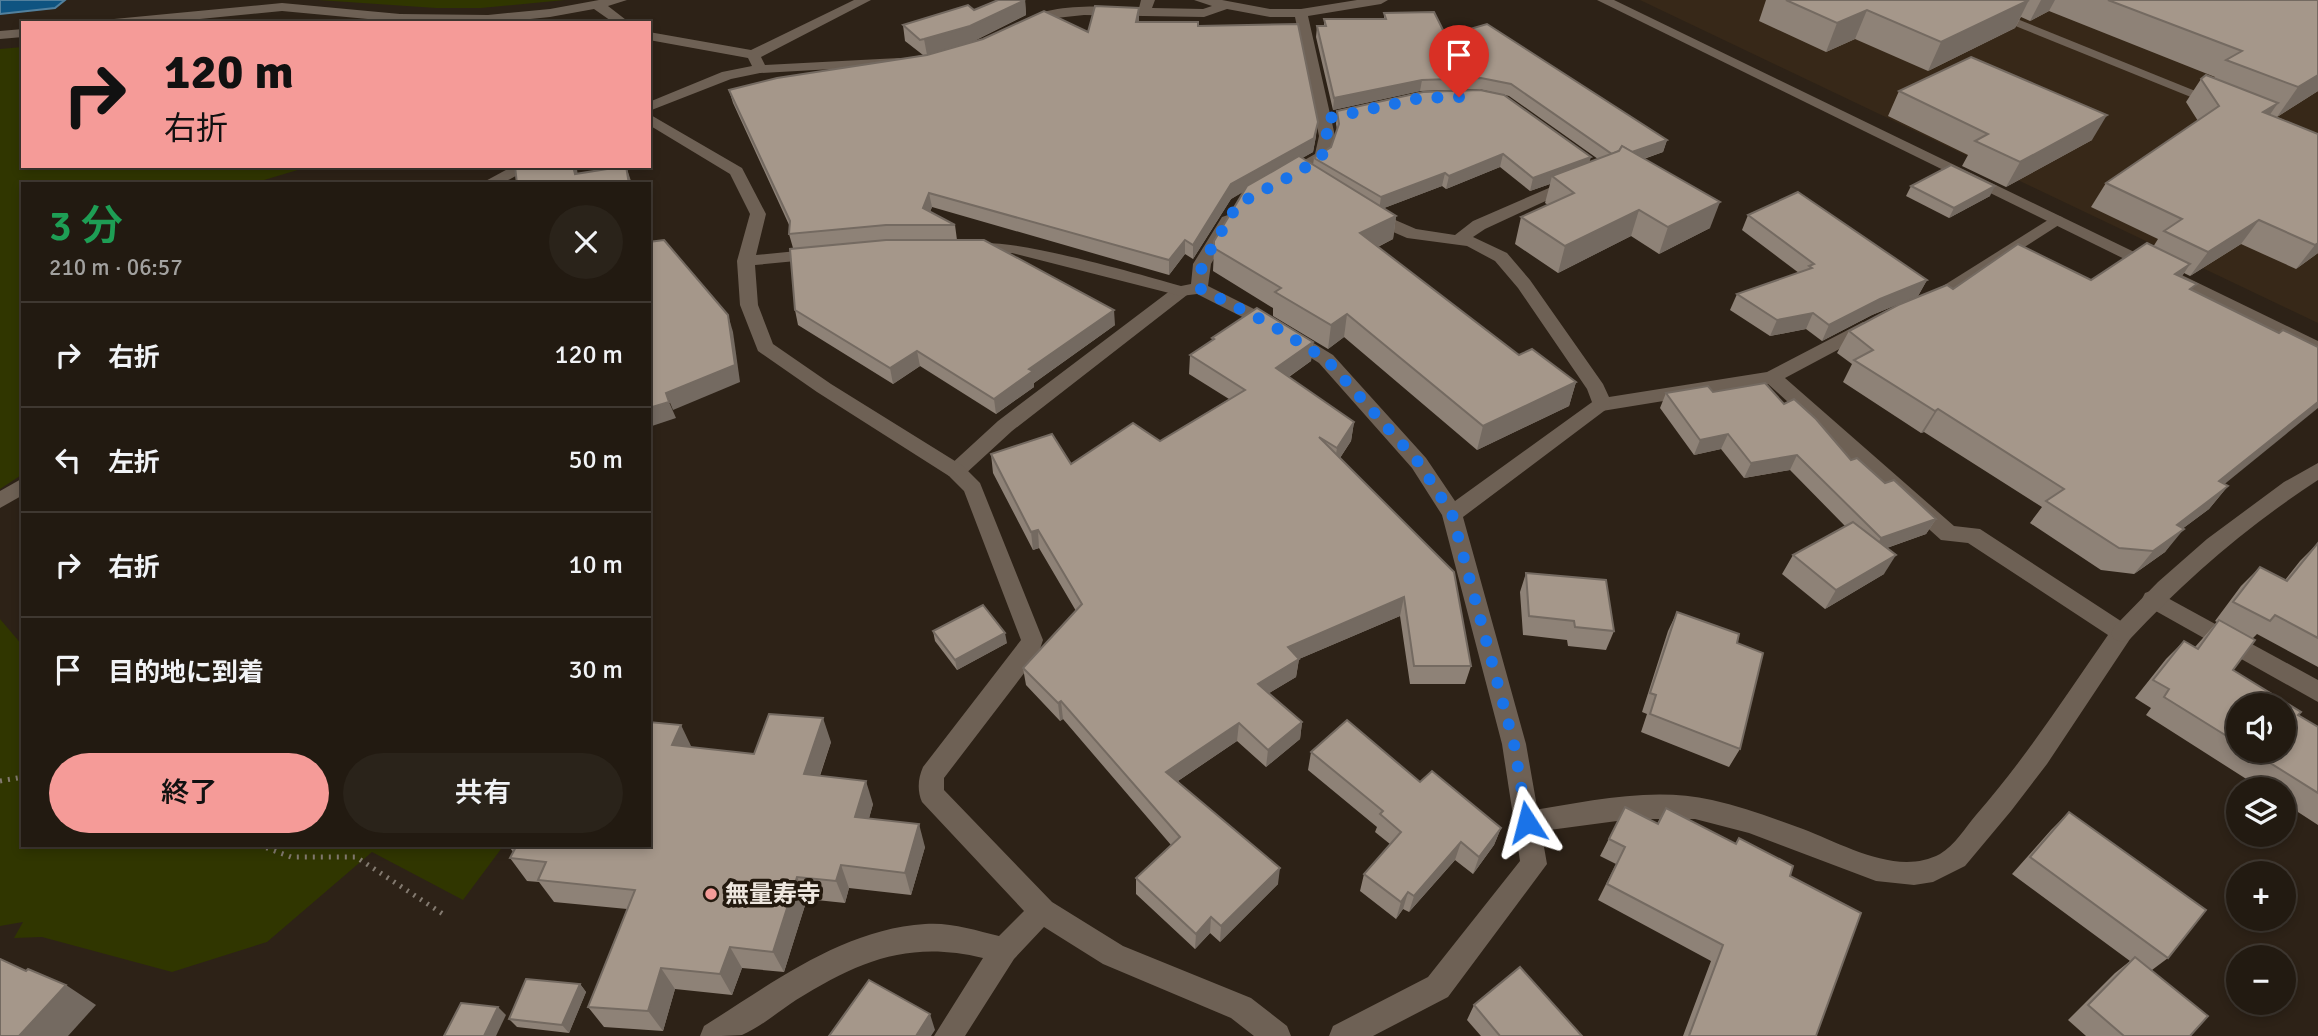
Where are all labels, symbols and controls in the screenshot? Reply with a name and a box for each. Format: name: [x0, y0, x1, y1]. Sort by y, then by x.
pin: [1429, 25, 1489, 97]
icon: arrive: [1440, 36, 1478, 74]
text: 120 m: [164, 42, 294, 102]
icon: right: [49, 49, 140, 140]
text: 右折: [164, 109, 228, 148]
text: 3 分: [49, 201, 123, 252]
button: close: [549, 205, 623, 279]
text: 210 m · 06:57: [49, 253, 183, 282]
icon: right: [49, 336, 87, 374]
text: 120 m: [554, 339, 623, 371]
text: 右折: [108, 342, 160, 374]
icon: left: [49, 441, 87, 479]
text: 50 m: [568, 444, 623, 476]
text: 左折: [108, 447, 160, 479]
icon: right: [49, 546, 87, 584]
text: 10 m: [568, 549, 623, 581]
text: 右折: [108, 552, 160, 584]
icon: arrive: [49, 651, 87, 689]
text: 30 m: [568, 654, 623, 686]
text: 目的地に到着: [108, 657, 264, 689]
map controls: [2226, 693, 2296, 1015]
button: sound: [2226, 693, 2296, 763]
button: 終了: [49, 753, 329, 833]
button: 共有: [343, 753, 623, 833]
button: layers: [2226, 777, 2296, 847]
position arrow: [1490, 785, 1564, 859]
button: +: [2226, 861, 2296, 931]
place label: 無量寿寺: [725, 879, 821, 909]
marker: 無量寿寺: [703, 886, 719, 902]
button: −: [2226, 945, 2296, 1015]

